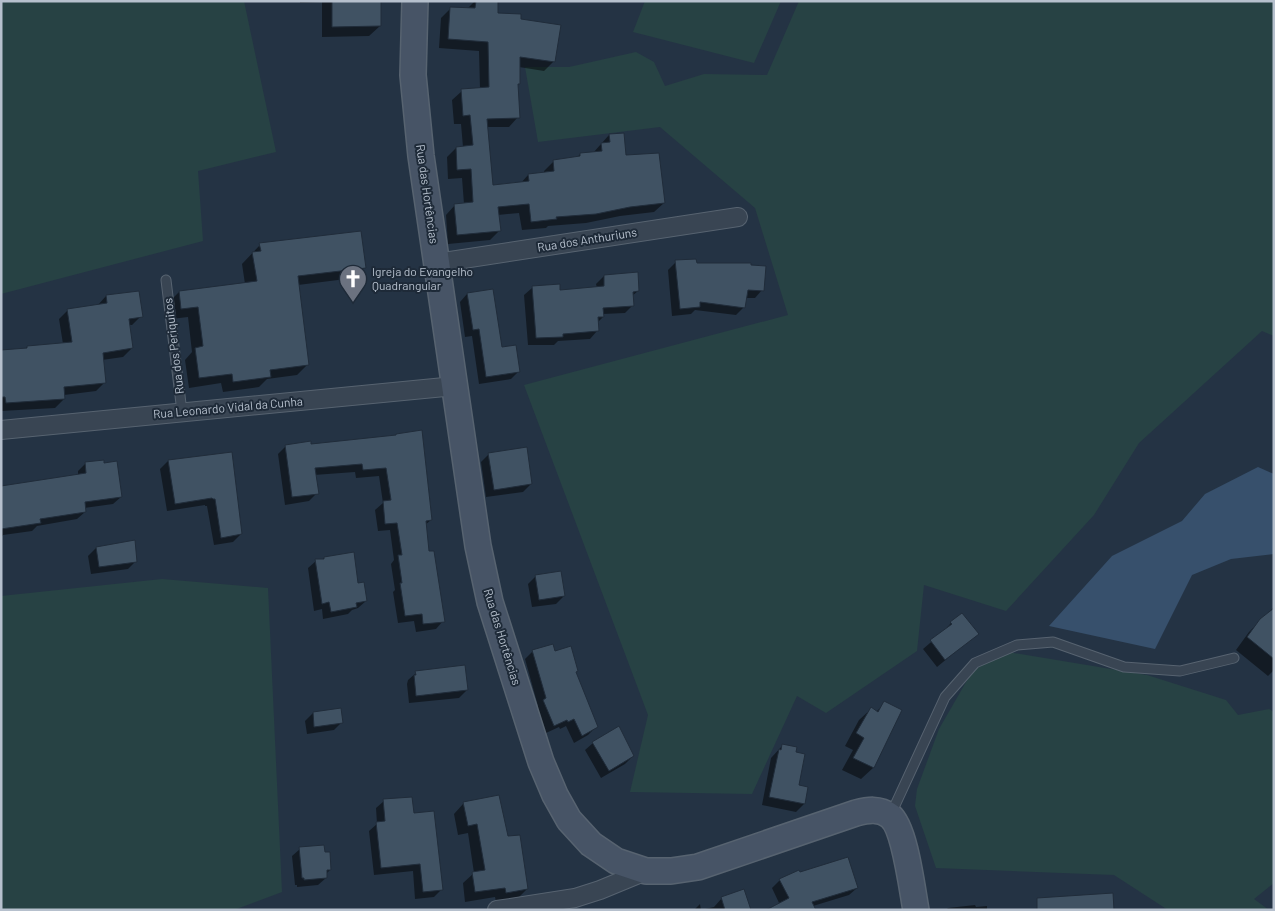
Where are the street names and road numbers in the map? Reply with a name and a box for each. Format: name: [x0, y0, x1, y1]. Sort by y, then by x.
street label: Rua das Hortências: [414, 143, 442, 245]
street label: Rua dos Anthuriuns: [536, 224, 638, 254]
street label: Rua dos Periquitos: [160, 297, 186, 395]
street label: Rua Leonardo Vidal da Cunha: [152, 393, 303, 421]
street label: Rua das Hortências: [482, 587, 524, 687]

